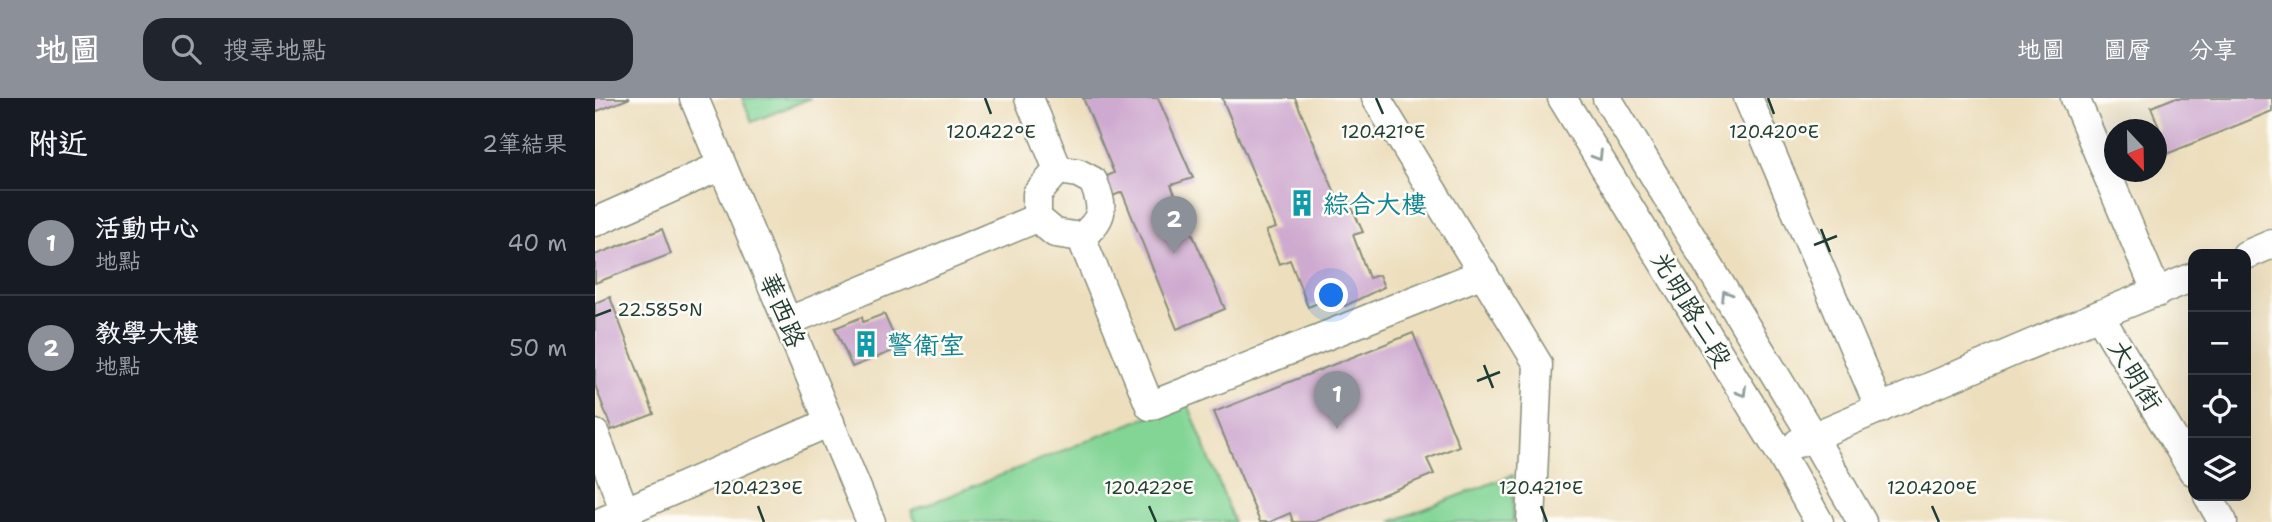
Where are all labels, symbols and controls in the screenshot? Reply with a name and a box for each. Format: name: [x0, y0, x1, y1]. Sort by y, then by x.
search box: [143, 18, 633, 81]
text: 地圖: [35, 27, 101, 72]
icon: search: [167, 30, 205, 68]
text: 搜尋地點: [223, 32, 327, 67]
text: 地圖: [2017, 34, 2065, 66]
text: 圖層: [2103, 34, 2151, 66]
text: 分享: [2189, 34, 2237, 66]
north arrow: [2104, 119, 2167, 182]
text: 120.422°E: [946, 120, 1036, 144]
text: 120.421°E: [1341, 120, 1425, 144]
text: 120.420°E: [1729, 120, 1819, 144]
text: 附近: [28, 123, 88, 164]
text: 2筆結果: [482, 129, 567, 159]
one-way arrow: [1590, 149, 1603, 162]
place label: 綜合大樓: [1323, 186, 1427, 221]
building icon: 綜合大樓: [1287, 188, 1317, 218]
pin: 2: [1151, 196, 1197, 254]
text: 活動中心: [95, 210, 199, 245]
text: 1: [46, 228, 56, 258]
text: 40 m: [507, 228, 567, 258]
street label: 光明路二段: [1644, 244, 1740, 374]
text: 地點: [95, 246, 141, 276]
map controls: [2188, 249, 2251, 501]
button: +: [2188, 249, 2251, 312]
street label: 華西路: [752, 267, 814, 353]
your location: [1314, 278, 1348, 312]
one-way arrow: [1722, 290, 1735, 303]
text: 22.585°N: [617, 298, 703, 322]
button: −: [2188, 312, 2251, 375]
text: 教學大樓: [95, 315, 199, 350]
place label: 警衛室: [887, 327, 965, 362]
building icon: 警衛室: [851, 329, 881, 359]
text: 2: [43, 333, 59, 363]
text: 50 m: [509, 333, 567, 363]
street label: 大明街: [2101, 333, 2171, 417]
text: 地點: [95, 351, 141, 381]
pin: 1: [1314, 371, 1360, 429]
button: locate: [2188, 375, 2251, 438]
one-way arrow: [1734, 384, 1747, 397]
button: layers: [2188, 438, 2251, 501]
text: 120.423°E: [713, 476, 803, 500]
text: 120.422°E: [1104, 476, 1194, 500]
text: 120.421°E: [1499, 476, 1583, 500]
text: 120.420°E: [1887, 476, 1977, 500]

